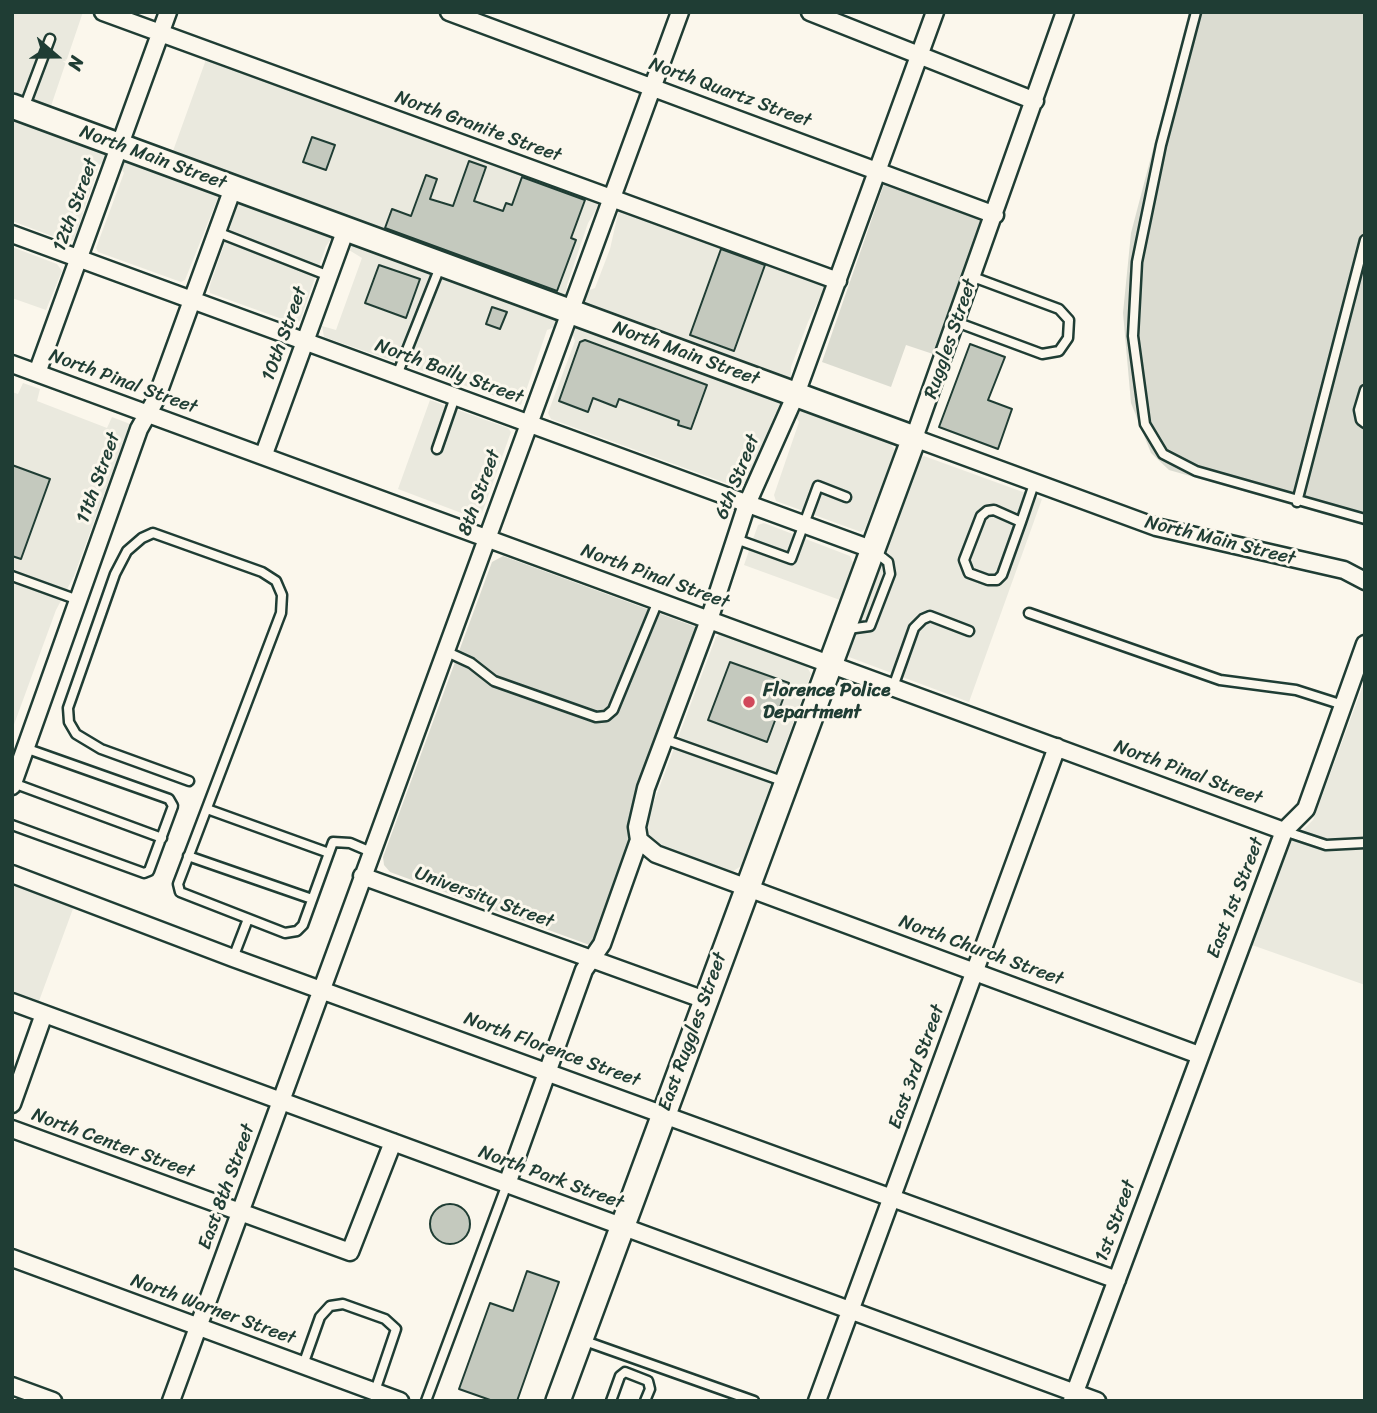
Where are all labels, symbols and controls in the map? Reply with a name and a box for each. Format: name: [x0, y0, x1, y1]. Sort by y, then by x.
north arrow: [21, 21, 91, 91]
text: N: [58, 52, 94, 75]
street label: North Quartz Street: [646, 53, 814, 133]
street label: North Granite Street: [392, 86, 564, 168]
street label: North Main Street: [77, 121, 229, 195]
street label: 12th Street: [49, 155, 103, 255]
street label: Ruggles Street: [920, 276, 982, 402]
street label: 10th Street: [257, 284, 313, 384]
street label: North Main Street: [610, 317, 762, 391]
street label: North Baily Street: [372, 335, 526, 409]
street label: North Pinal Street: [46, 345, 200, 419]
street label: 11th Street: [72, 430, 126, 526]
street label: 6th Street: [711, 431, 765, 523]
street label: 8th Street: [454, 447, 506, 539]
street label: North Main Street: [1142, 511, 1298, 571]
street label: North Pinal Street: [578, 540, 732, 614]
place label: Florence Police Department: [763, 680, 890, 724]
marker: Florence Police Department: [741, 694, 757, 710]
street label: North Pinal Street: [1111, 736, 1265, 810]
street label: East 1st Street: [1203, 834, 1269, 962]
street label: University Street: [411, 862, 557, 934]
street label: North Church Street: [896, 911, 1066, 991]
street label: East Ruggles Street: [654, 950, 732, 1114]
street label: East 3rd Street: [884, 1002, 950, 1132]
street label: North Florence Street: [461, 1007, 643, 1093]
street label: North Center Street: [28, 1104, 198, 1184]
street label: East 8th Street: [194, 1121, 260, 1253]
street label: North Park Street: [475, 1141, 627, 1215]
street label: 1st Street: [1091, 1177, 1141, 1265]
street label: North Warner Street: [127, 1270, 299, 1350]

